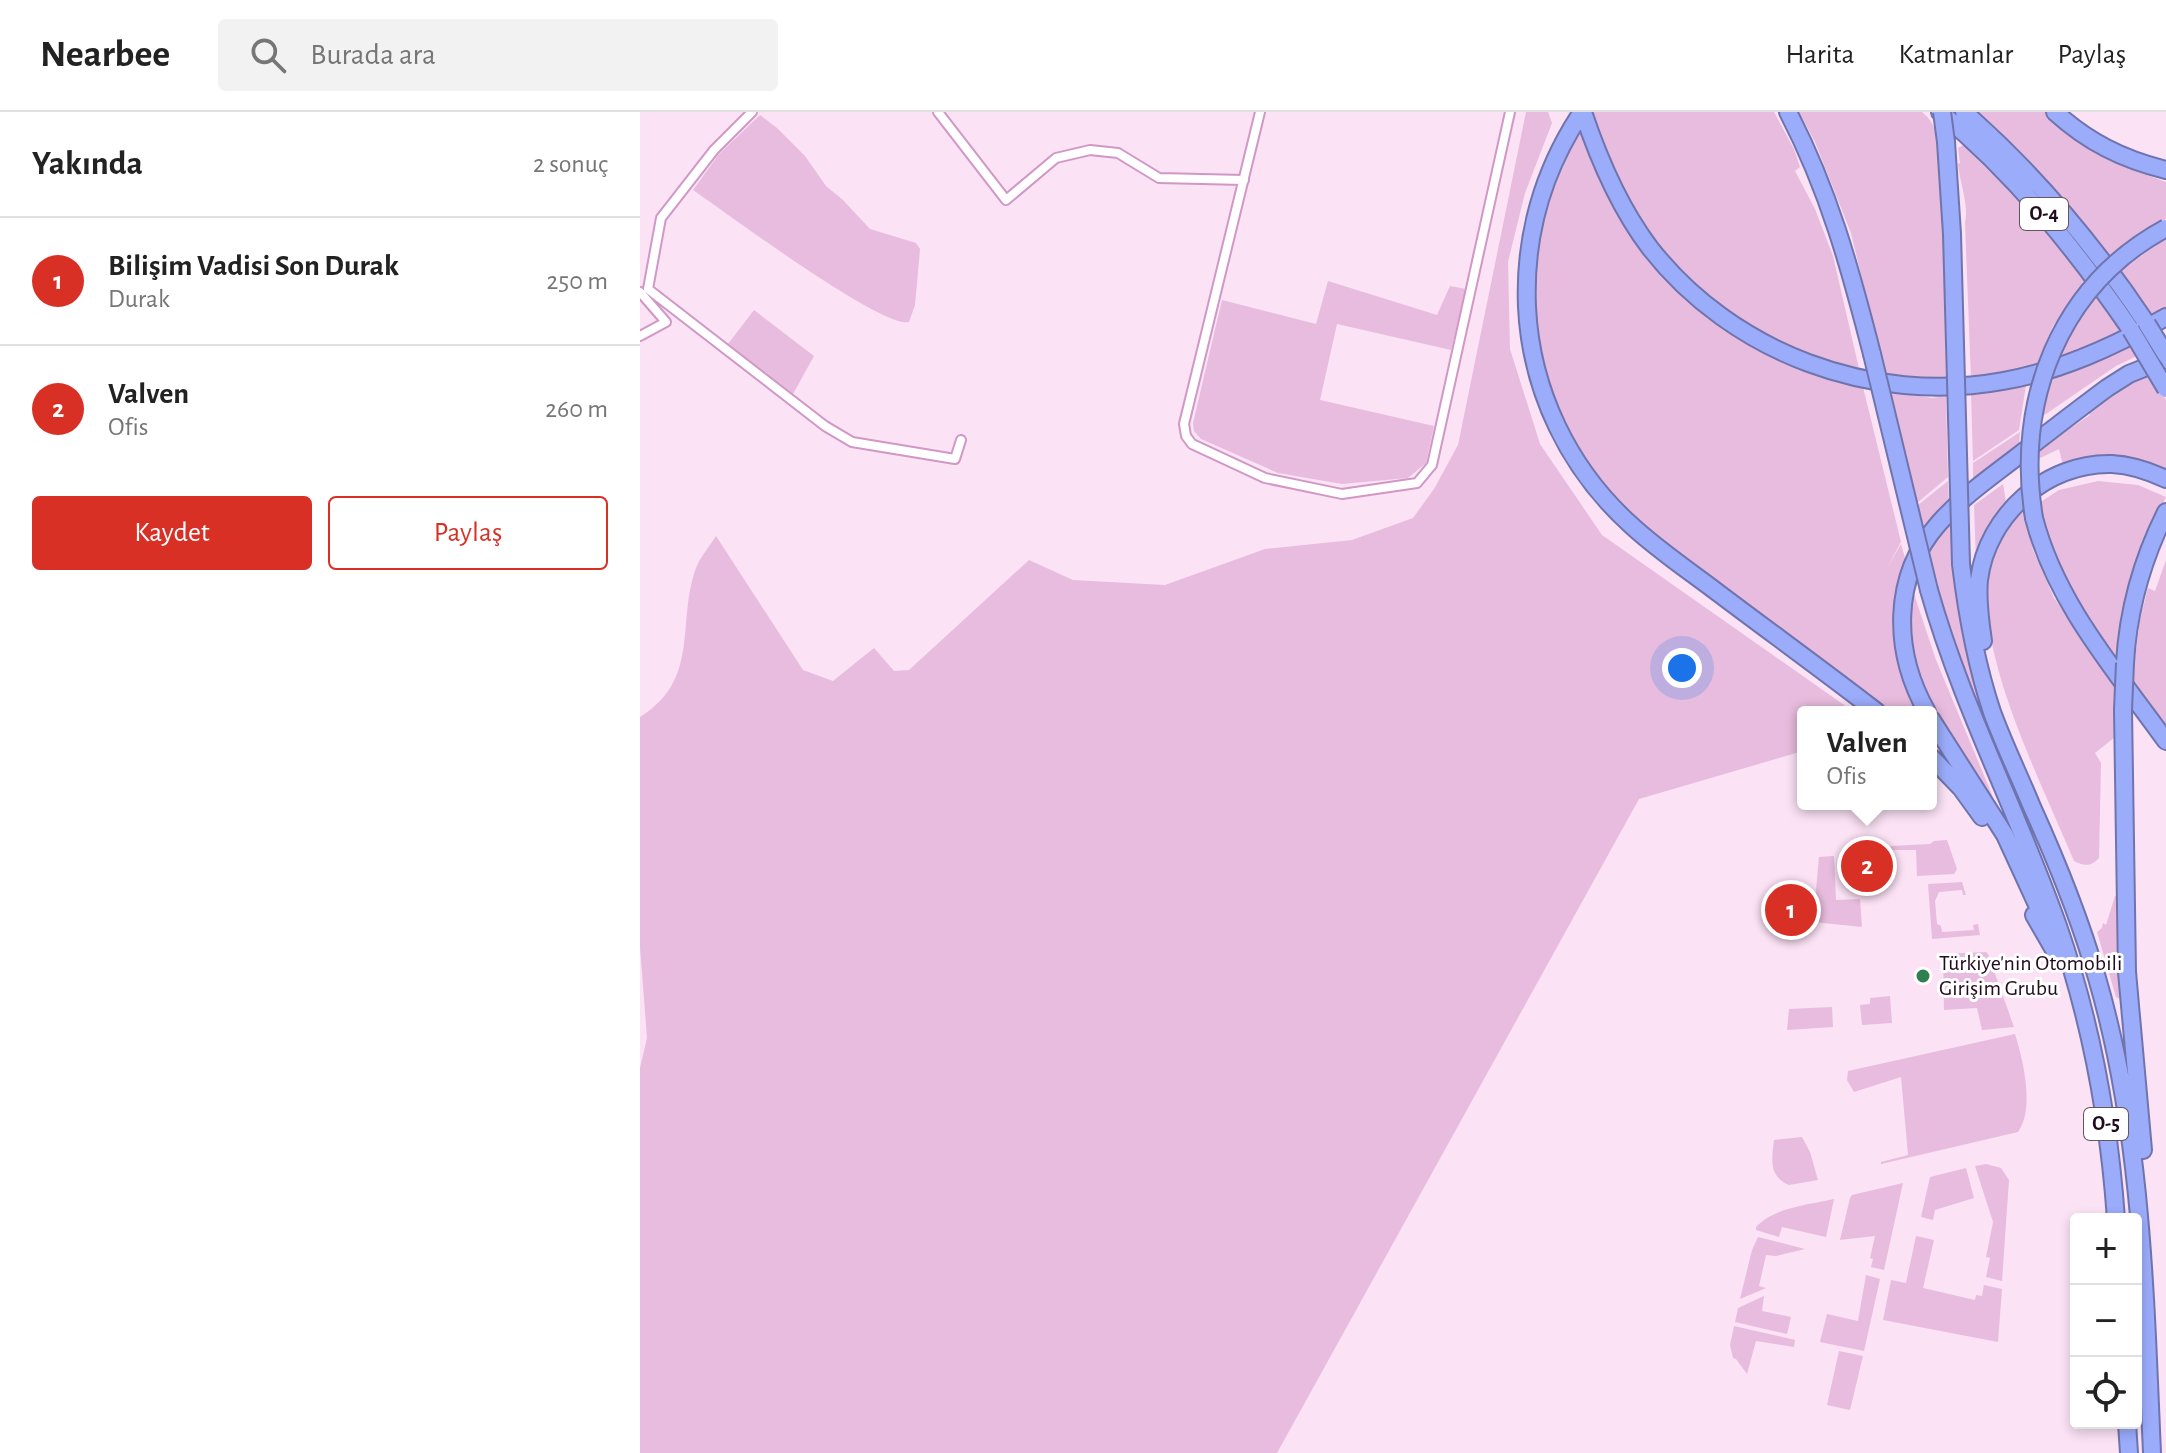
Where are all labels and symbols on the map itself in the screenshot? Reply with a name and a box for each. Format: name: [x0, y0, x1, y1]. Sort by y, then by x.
road number: O-4: [2020, 198, 2068, 230]
your location: [1662, 648, 1702, 688]
pin: 2: [1841, 836, 1893, 896]
pin: 1: [1765, 880, 1817, 940]
place label: Türkiye'nin Otomobili Girişim Grubu: [1939, 952, 2122, 999]
marker: Türkiye'nin Otomobili Girişim Grubu: [1914, 967, 1932, 985]
road number: O-5: [2084, 1108, 2128, 1140]

